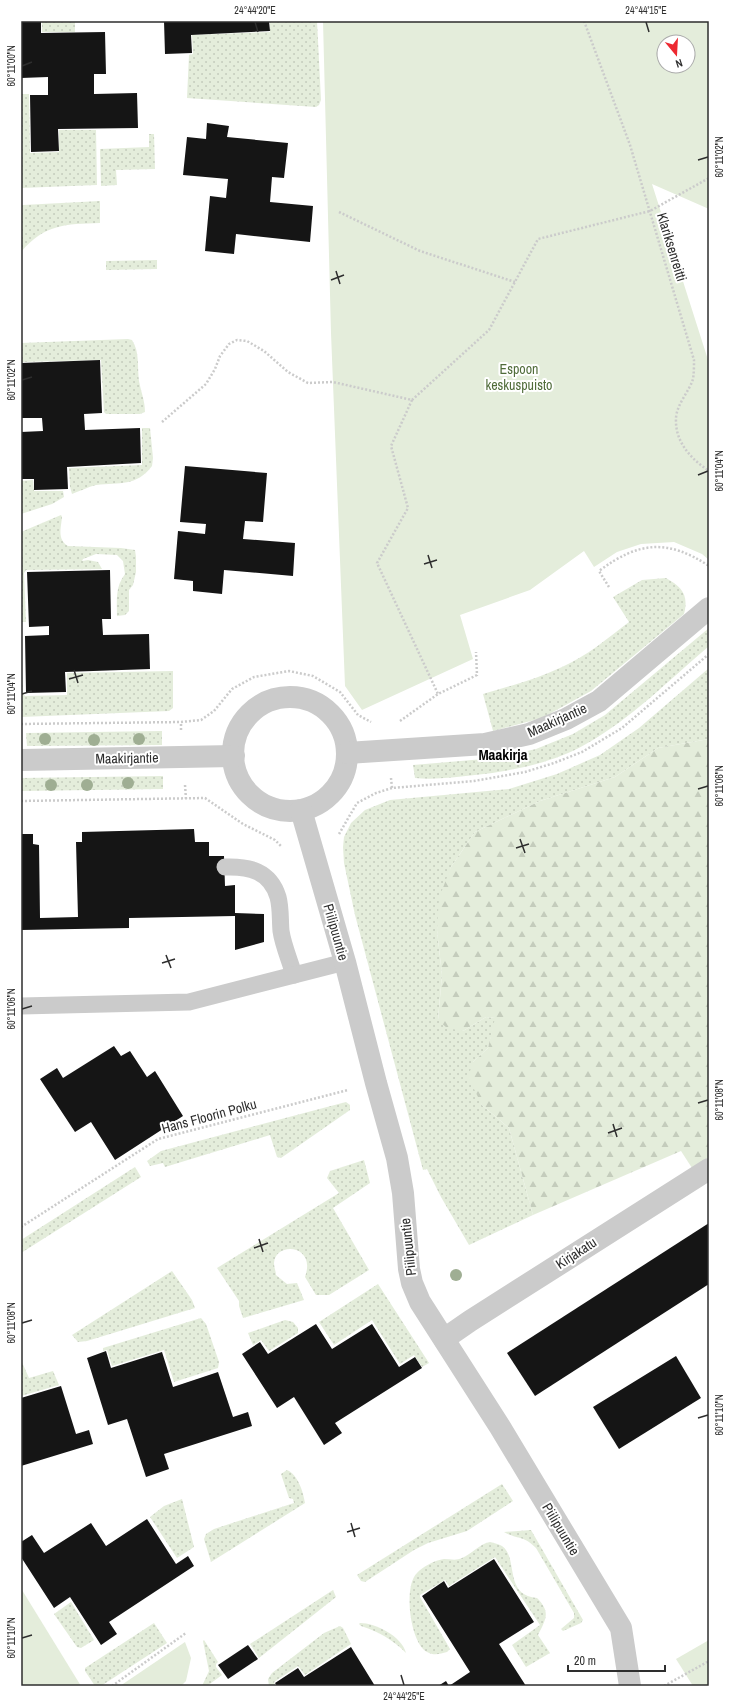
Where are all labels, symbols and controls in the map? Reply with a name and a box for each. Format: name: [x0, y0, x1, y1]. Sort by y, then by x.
text: 24°44'20"E: [234, 4, 276, 17]
text: 24°44'15"E: [625, 4, 667, 17]
north arrow: [656, 34, 696, 74]
text: 60°11'00"N: [5, 45, 18, 87]
text: N: [674, 56, 684, 71]
text: 60°11'02"N: [713, 136, 726, 178]
street label: Klariksenreitti: [653, 211, 691, 283]
text: 60°11'02"N: [5, 359, 18, 401]
park label: Espoon keskuspuisto: [485, 360, 553, 394]
text: 60°11'04"N: [713, 450, 726, 492]
text: 60°11'04"N: [5, 673, 18, 715]
street label: Maakirjantie: [524, 699, 590, 741]
district label: Maakirja: [478, 744, 528, 765]
street label: Maakirjantie: [95, 748, 159, 768]
text: 60°11'06"N: [713, 765, 726, 807]
street label: Piilipuuntie: [319, 902, 353, 962]
text: 60°11'06"N: [5, 988, 18, 1030]
text: 60°11'08"N: [713, 1079, 726, 1121]
street label: Hans Floorin Polku: [160, 1095, 258, 1137]
street label: Piilipuuntie: [396, 1217, 420, 1277]
street label: Kirjakatu: [552, 1233, 600, 1273]
text: 60°11'08"N: [5, 1302, 18, 1344]
text: 60°11'10"N: [713, 1394, 726, 1436]
street label: Piilipuuntie: [538, 1499, 584, 1559]
text: 60°11'10"N: [5, 1617, 18, 1659]
scale bar: [568, 1647, 665, 1673]
text: 20 m: [574, 1653, 596, 1669]
text: 24°44'25"E: [383, 1690, 425, 1703]

